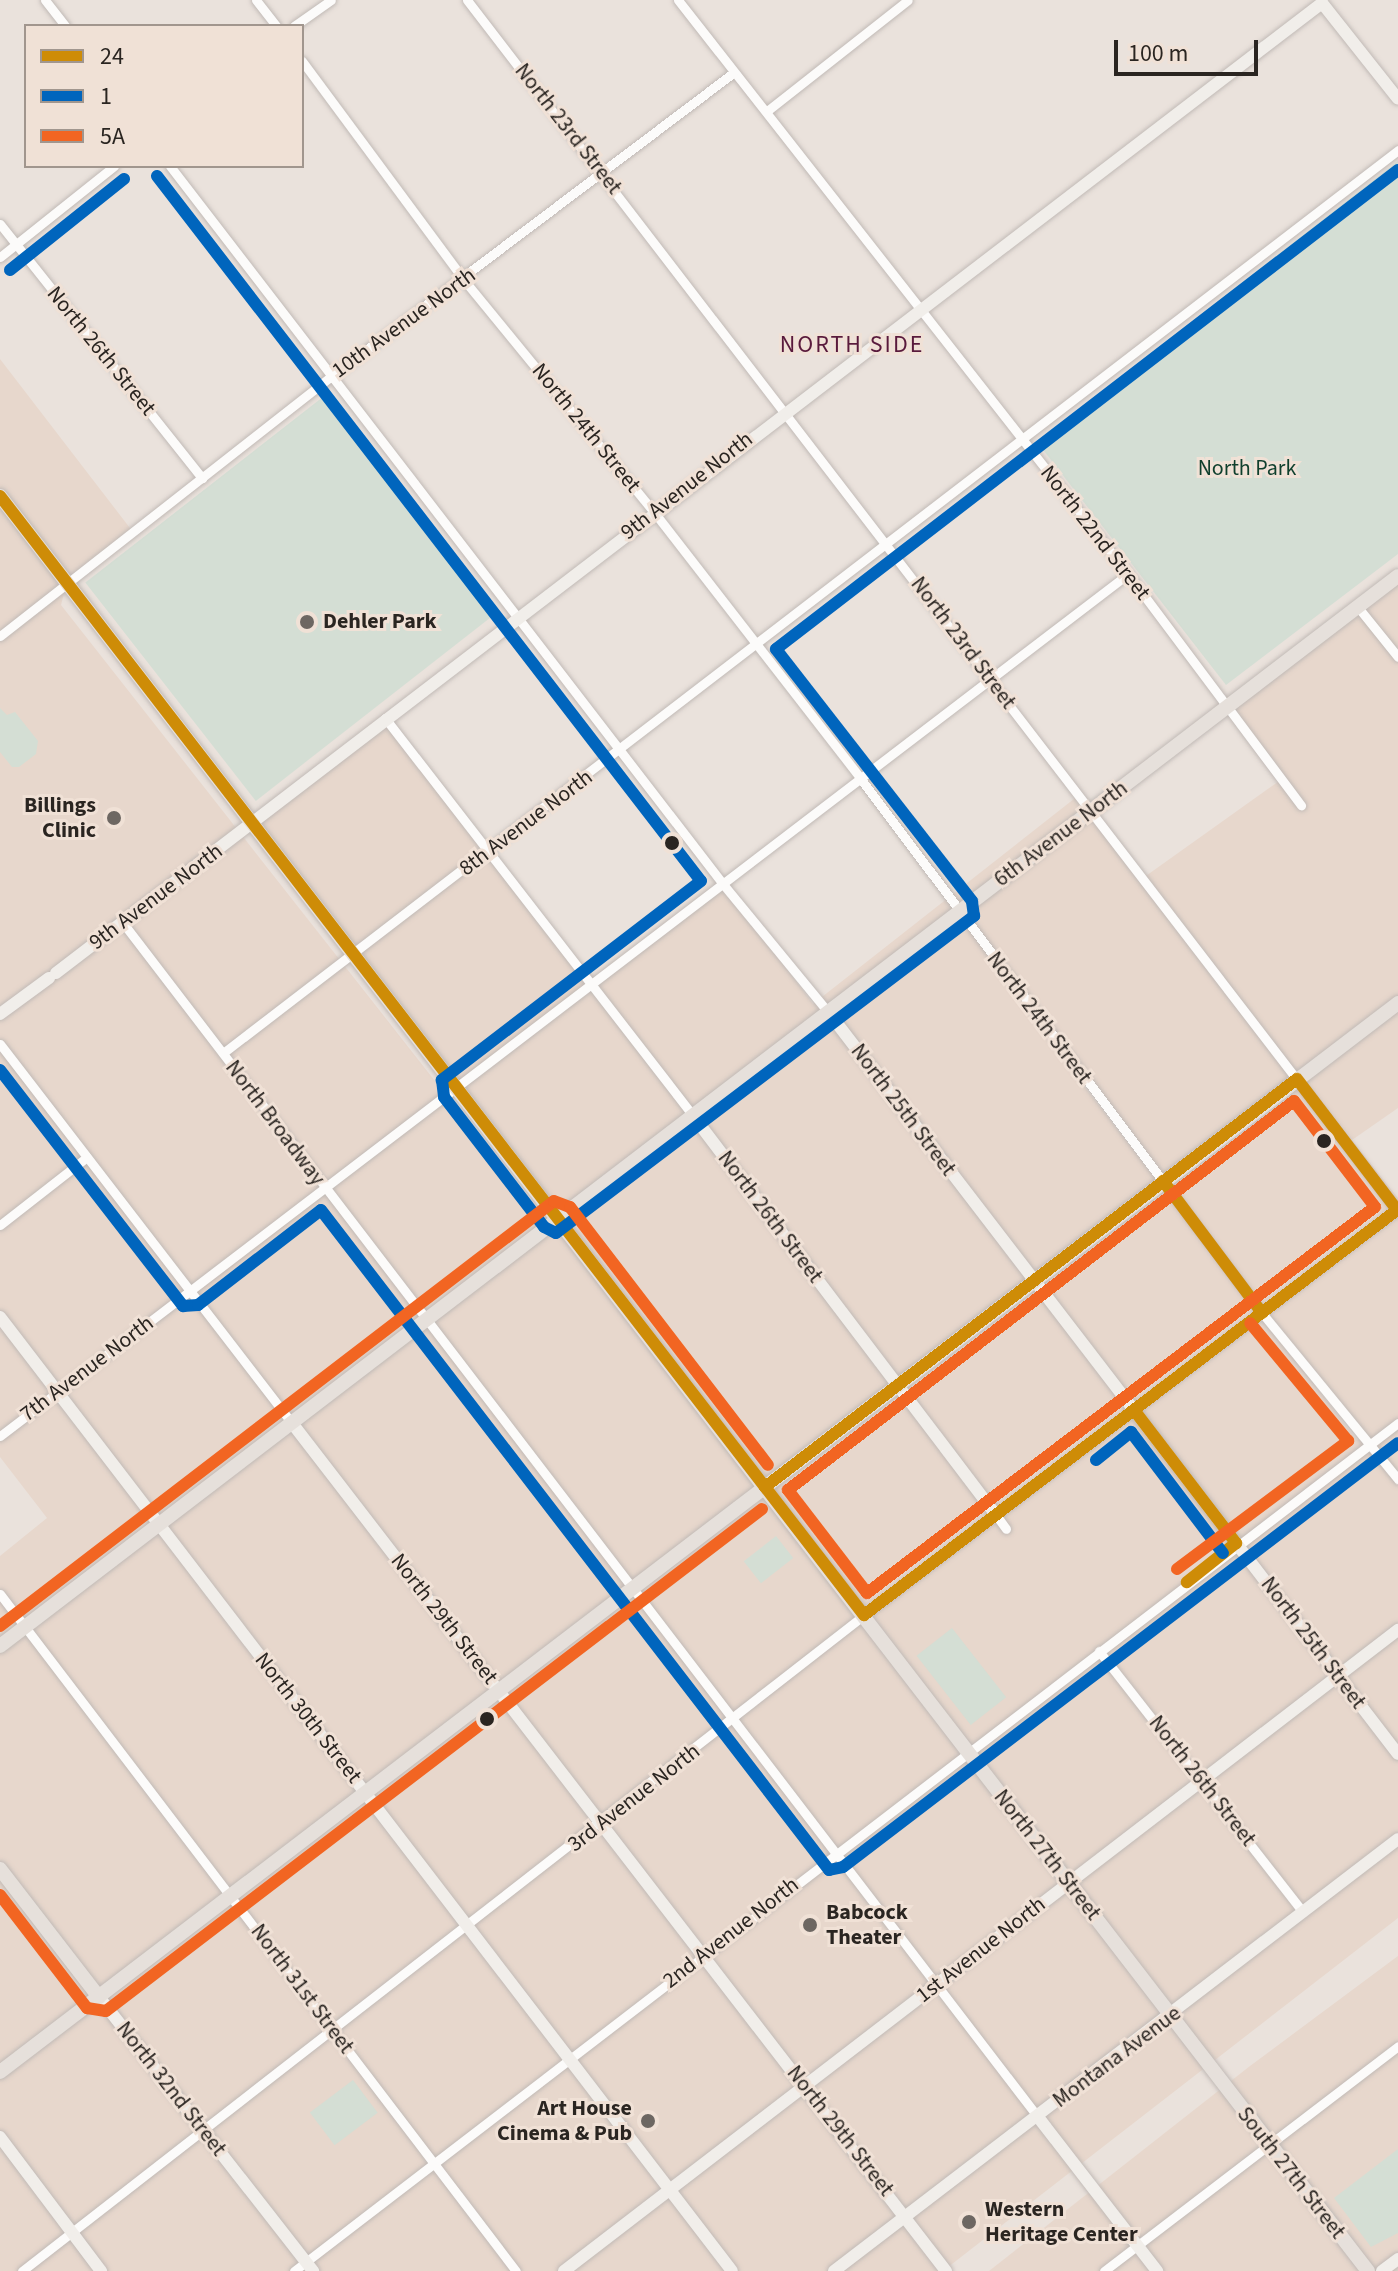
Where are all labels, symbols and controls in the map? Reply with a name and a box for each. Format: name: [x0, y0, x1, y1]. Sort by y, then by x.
legend: [24, 24, 304, 168]
scale bar: [1118, 24, 1262, 74]
text: 100 m: [1128, 36, 1188, 71]
text: 24: [100, 39, 124, 74]
street label: North 23rd Street: [509, 58, 627, 200]
text: 1: [100, 79, 112, 114]
text: 5A: [100, 119, 125, 154]
street label: 10th Avenue North: [327, 262, 481, 384]
street label: North 26th Street: [41, 281, 161, 421]
district label: NORTH SIDE: [780, 331, 924, 359]
street label: North 24th Street: [526, 358, 646, 498]
street label: 9th Avenue North: [616, 426, 758, 546]
park label: North Park: [1198, 456, 1296, 482]
street label: North 22nd Street: [1034, 461, 1156, 605]
street label: North 23rd Street: [905, 572, 1021, 714]
place label: Dehler Park: [323, 609, 437, 635]
marker: Dehler Park: [298, 613, 316, 631]
street label: 8th Avenue North: [454, 764, 598, 882]
street label: 6th Avenue North: [989, 775, 1133, 893]
place label: Billings Clinic: [24, 792, 96, 844]
marker: Billings Clinic: [103, 807, 125, 829]
unlabelled marker: [664, 835, 680, 851]
street label: 9th Avenue North: [84, 838, 228, 956]
street label: North 24th Street: [981, 947, 1097, 1089]
street label: North 25th Street: [845, 1039, 961, 1181]
street label: North Broadway: [219, 1055, 331, 1191]
unlabelled marker: [1316, 1133, 1332, 1149]
street label: North 26th Street: [712, 1146, 828, 1288]
street label: 7th Avenue North: [15, 1310, 159, 1428]
street label: North 29th Street: [385, 1548, 503, 1690]
street label: North 25th Street: [1255, 1572, 1371, 1714]
street label: North 30th Street: [249, 1647, 367, 1789]
street label: North 26th Street: [1143, 1710, 1261, 1852]
unlabelled marker: [479, 1711, 495, 1727]
street label: 3rd Avenue North: [563, 1738, 705, 1858]
street label: North 27th Street: [988, 1784, 1106, 1926]
street label: 2nd Avenue North: [658, 1872, 804, 1994]
street label: 1st Avenue North: [911, 1891, 1051, 2009]
place label: Babcock Theater: [826, 1899, 908, 1950]
marker: Babcock Theater: [801, 1916, 819, 1934]
street label: North 31st Street: [245, 1919, 359, 2059]
street label: Montana Avenue: [1048, 2000, 1186, 2114]
street label: North 32nd Street: [110, 2017, 232, 2161]
street label: North 29th Street: [781, 2060, 899, 2202]
place label: Art House Cinema & Pub: [497, 2095, 632, 2146]
street label: South 27th Street: [1231, 2102, 1351, 2244]
marker: Art House Cinema & Pub: [639, 2112, 657, 2130]
place label: Western Heritage Center: [985, 2196, 1138, 2248]
marker: Western Heritage Center: [960, 2213, 978, 2231]

